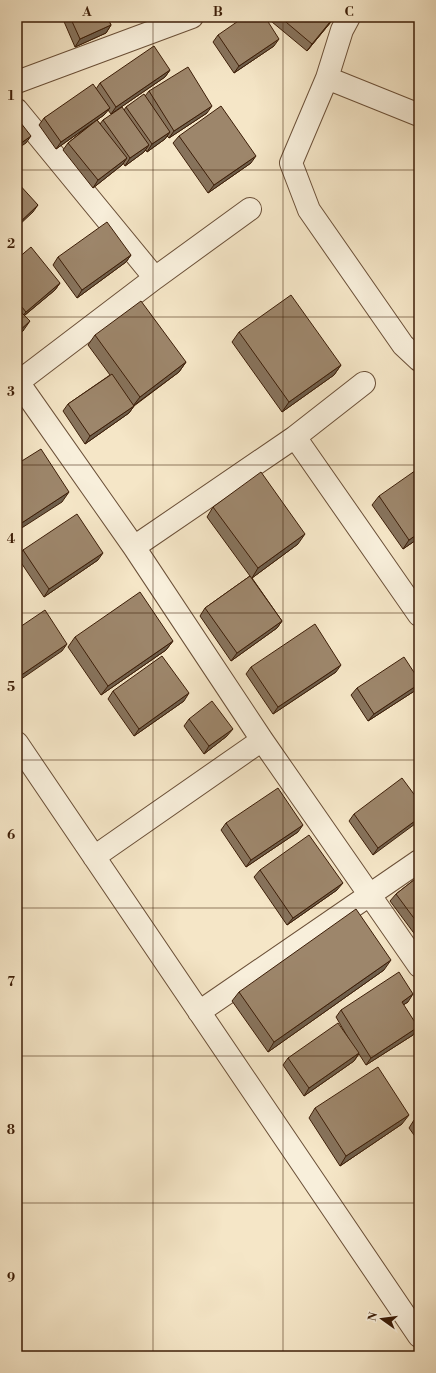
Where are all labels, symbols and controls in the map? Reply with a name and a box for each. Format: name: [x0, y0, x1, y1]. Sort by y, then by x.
text: A: [81, 4, 92, 20]
text: B: [213, 4, 223, 20]
text: C: [344, 4, 354, 20]
text: 1: [8, 88, 15, 104]
text: 2: [7, 236, 15, 252]
text: 3: [7, 384, 15, 400]
text: 4: [7, 531, 16, 547]
text: 5: [7, 679, 15, 695]
text: 6: [7, 827, 15, 843]
text: 7: [7, 974, 15, 990]
text: 8: [7, 1122, 15, 1138]
text: 9: [7, 1270, 15, 1286]
north arrow: [362, 1299, 402, 1339]
text: N: [365, 1311, 381, 1323]

